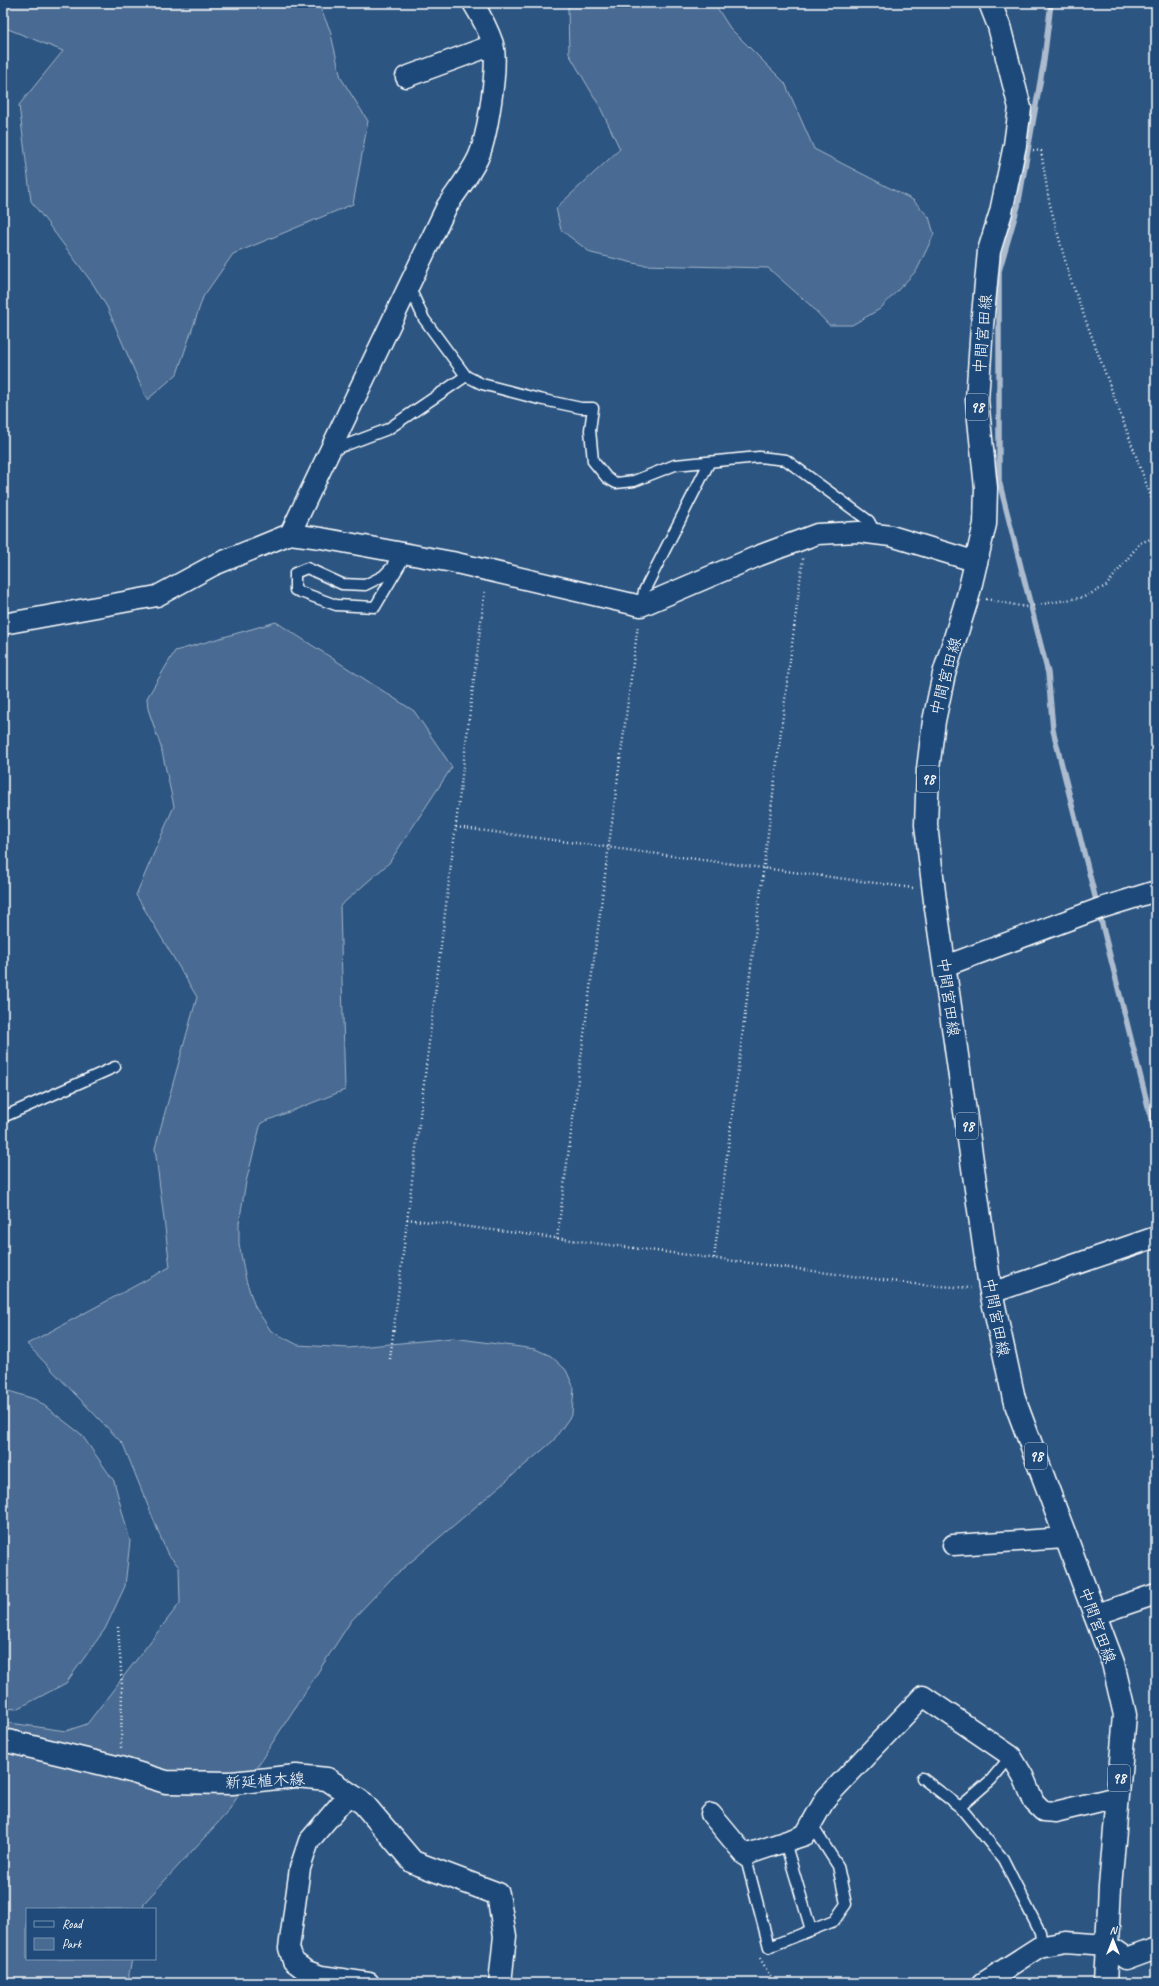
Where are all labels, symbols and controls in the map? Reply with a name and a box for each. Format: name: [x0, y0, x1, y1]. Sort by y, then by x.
street label: 中間宮田線: [970, 293, 996, 375]
road number: 98: [966, 394, 988, 420]
street label: 中間宮田線: [926, 635, 966, 717]
road number: 98: [917, 766, 939, 792]
street label: 中間宮田線: [933, 956, 963, 1038]
road number: 98: [956, 1113, 978, 1139]
street label: 中間宮田線: [979, 1276, 1013, 1358]
road number: 98: [1025, 1443, 1047, 1469]
street label: 中間宮田線: [1074, 1584, 1120, 1666]
road number: 98: [1108, 1765, 1130, 1791]
street label: 新延植木線: [225, 1769, 306, 1793]
legend: [26, 1908, 156, 1960]
text: Road: [62, 1916, 84, 1932]
north arrow: [1093, 1920, 1133, 1960]
text: N: [1110, 1923, 1119, 1937]
text: Park: [62, 1936, 83, 1952]

